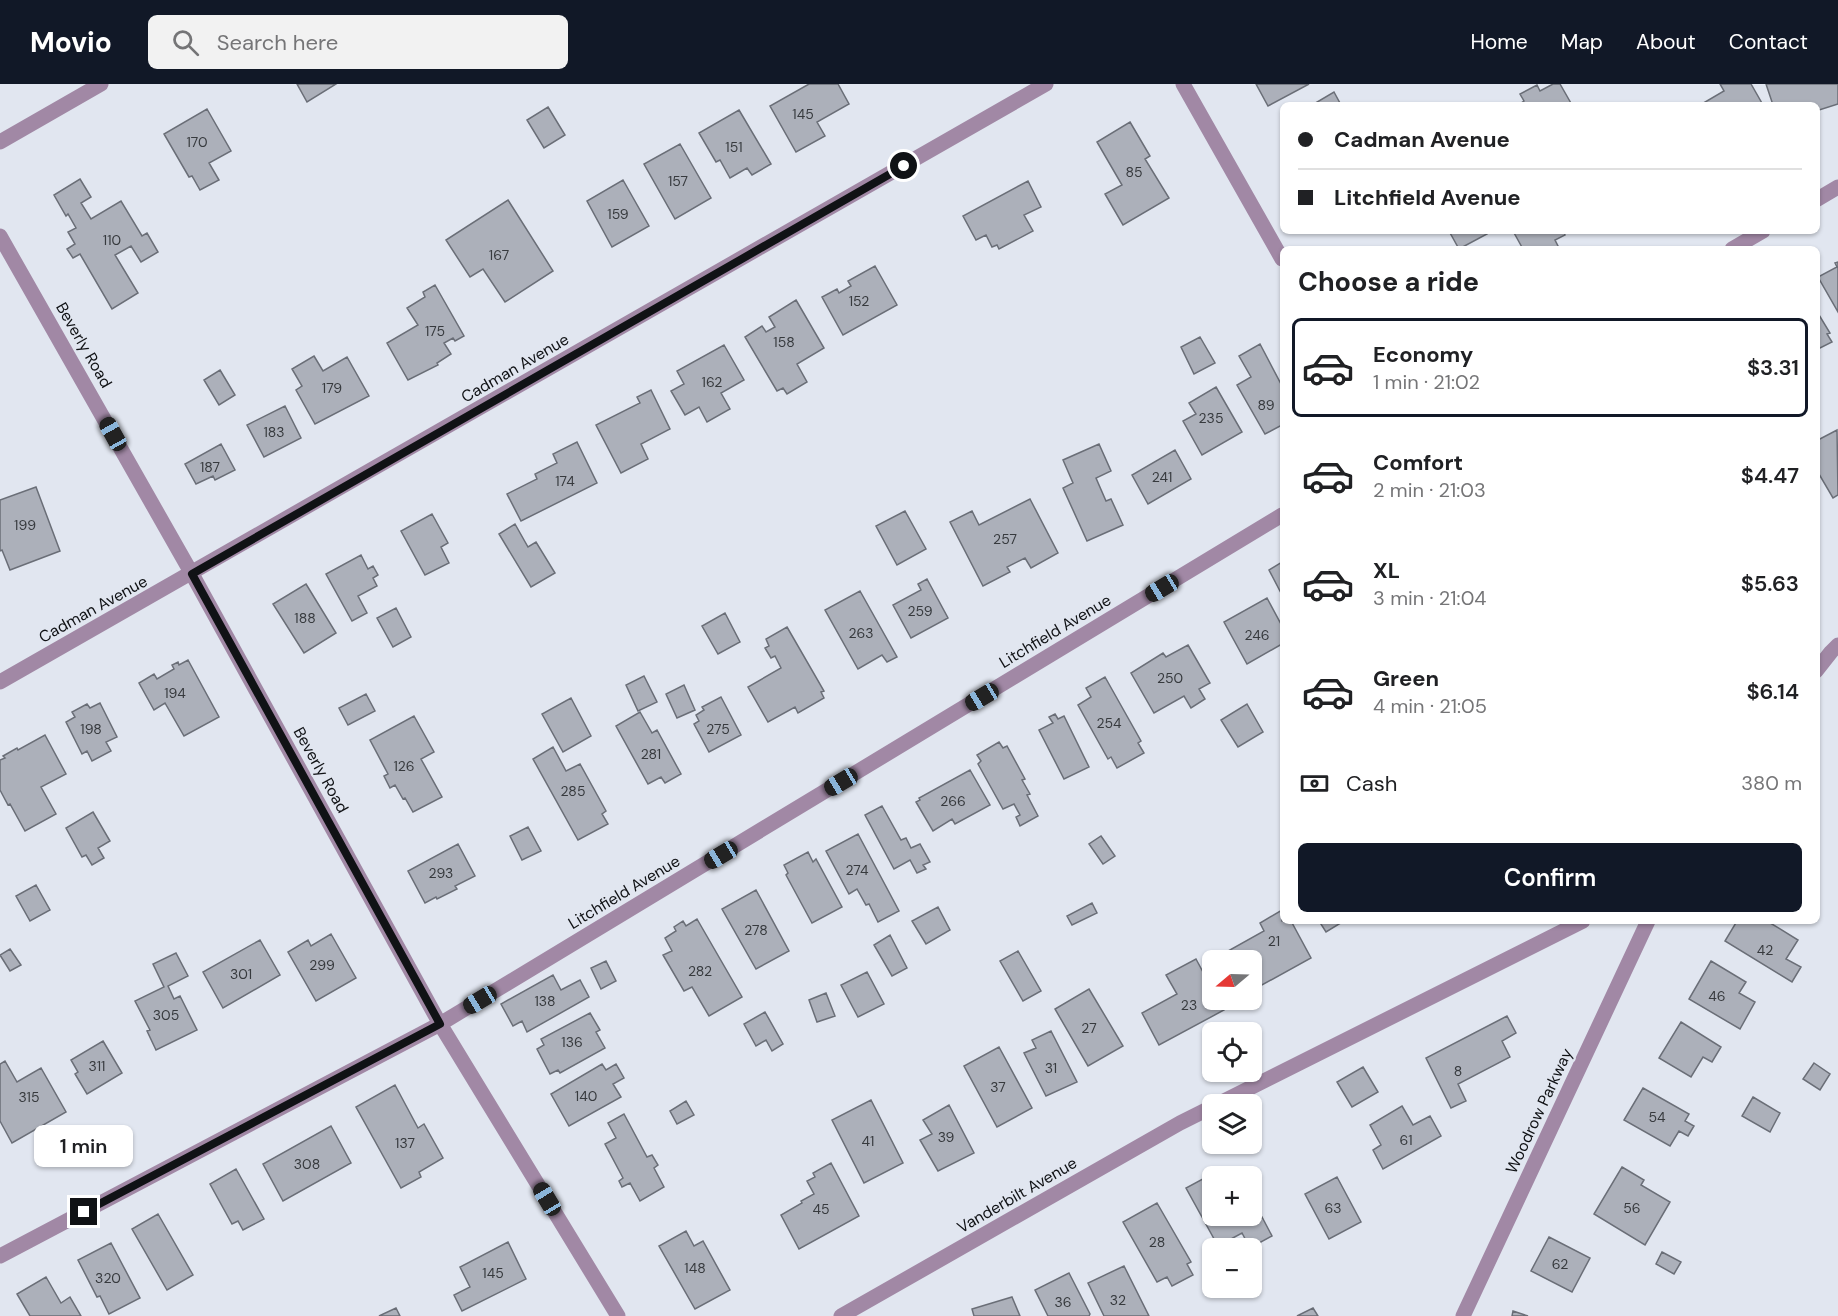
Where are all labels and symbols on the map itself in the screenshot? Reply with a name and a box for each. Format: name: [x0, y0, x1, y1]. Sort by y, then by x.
house number: 145: [792, 105, 814, 123]
house number: 170: [186, 133, 208, 151]
house number: 151: [725, 138, 743, 156]
route start: [890, 152, 917, 179]
house number: 85: [1125, 163, 1143, 181]
house number: 157: [668, 172, 688, 190]
house number: 159: [607, 205, 629, 223]
house number: 110: [103, 231, 121, 249]
house number: 167: [489, 246, 509, 264]
house number: 152: [849, 292, 869, 310]
street label: Beverly Road: [51, 298, 117, 392]
house number: 175: [425, 322, 445, 340]
street label: Cadman Avenue: [457, 329, 573, 407]
house number: 158: [773, 333, 795, 351]
house number: 162: [702, 373, 722, 391]
house number: 179: [322, 379, 342, 397]
house number: 89: [1258, 396, 1275, 414]
house number: 235: [1199, 409, 1223, 427]
car: [96, 414, 130, 454]
house number: 183: [263, 423, 285, 441]
house number: 187: [200, 458, 220, 476]
house number: 241: [1152, 468, 1172, 486]
house number: 174: [555, 472, 575, 490]
house number: 199: [14, 516, 36, 534]
house number: 257: [993, 530, 1017, 548]
street label: Cadman Avenue: [35, 570, 151, 648]
car: [1142, 571, 1182, 605]
street label: Litchfield Avenue: [995, 589, 1115, 673]
house number: 259: [908, 602, 933, 620]
house number: 188: [294, 609, 316, 627]
house number: 263: [848, 624, 874, 642]
house number: 246: [1244, 626, 1270, 644]
house number: 250: [1157, 669, 1183, 687]
car: [962, 680, 1002, 714]
house number: 194: [164, 684, 186, 702]
house number: 254: [1096, 714, 1122, 732]
house number: 198: [80, 720, 102, 738]
house number: 275: [706, 720, 730, 738]
street label: Beverly Road: [289, 723, 353, 817]
house number: 281: [641, 745, 661, 763]
house number: 126: [393, 757, 415, 775]
car: [821, 765, 861, 799]
house number: 285: [561, 782, 585, 800]
house number: 266: [940, 792, 966, 810]
car: [701, 838, 741, 872]
street label: Litchfield Avenue: [564, 850, 684, 934]
house number: 274: [846, 861, 869, 879]
house number: 293: [429, 864, 453, 882]
house number: 278: [744, 921, 768, 939]
house number: 21: [1268, 932, 1280, 950]
house number: 42: [1757, 941, 1773, 959]
north arrow: [1202, 950, 1262, 1010]
house number: 299: [309, 956, 335, 974]
house number: 282: [688, 962, 712, 980]
house number: 301: [230, 965, 252, 983]
car: [460, 983, 500, 1017]
house number: 46: [1708, 987, 1726, 1005]
house number: 138: [534, 992, 556, 1010]
house number: 23: [1181, 996, 1197, 1014]
house number: 305: [153, 1006, 179, 1024]
house number: 27: [1081, 1019, 1097, 1037]
house number: 136: [561, 1033, 583, 1051]
street label: Woodrow Parkway: [1501, 1045, 1577, 1177]
house number: 311: [89, 1057, 105, 1075]
house number: 31: [1045, 1059, 1057, 1077]
house number: 8: [1454, 1062, 1462, 1080]
house number: 37: [990, 1078, 1006, 1096]
house number: 140: [575, 1087, 597, 1105]
house number: 315: [19, 1088, 39, 1106]
house number: 54: [1648, 1108, 1666, 1126]
callout: 1 min: [34, 1125, 134, 1167]
house number: 39: [938, 1128, 955, 1146]
house number: 61: [1399, 1131, 1413, 1149]
house number: 41: [862, 1132, 874, 1150]
house number: 137: [395, 1134, 415, 1152]
street label: Vanderbilt Avenue: [953, 1152, 1081, 1238]
house number: 308: [294, 1155, 320, 1173]
car: [530, 1179, 564, 1219]
route end: [70, 1198, 97, 1225]
house number: 63: [1324, 1199, 1342, 1217]
house number: 56: [1623, 1199, 1641, 1217]
house number: 45: [812, 1200, 830, 1218]
house number: 28: [1149, 1233, 1165, 1251]
house number: 62: [1552, 1255, 1568, 1273]
house number: 148: [684, 1259, 706, 1277]
house number: 145: [482, 1264, 504, 1282]
house number: 320: [95, 1269, 121, 1287]
house number: 32: [1110, 1291, 1126, 1309]
house number: 36: [1054, 1293, 1072, 1311]

